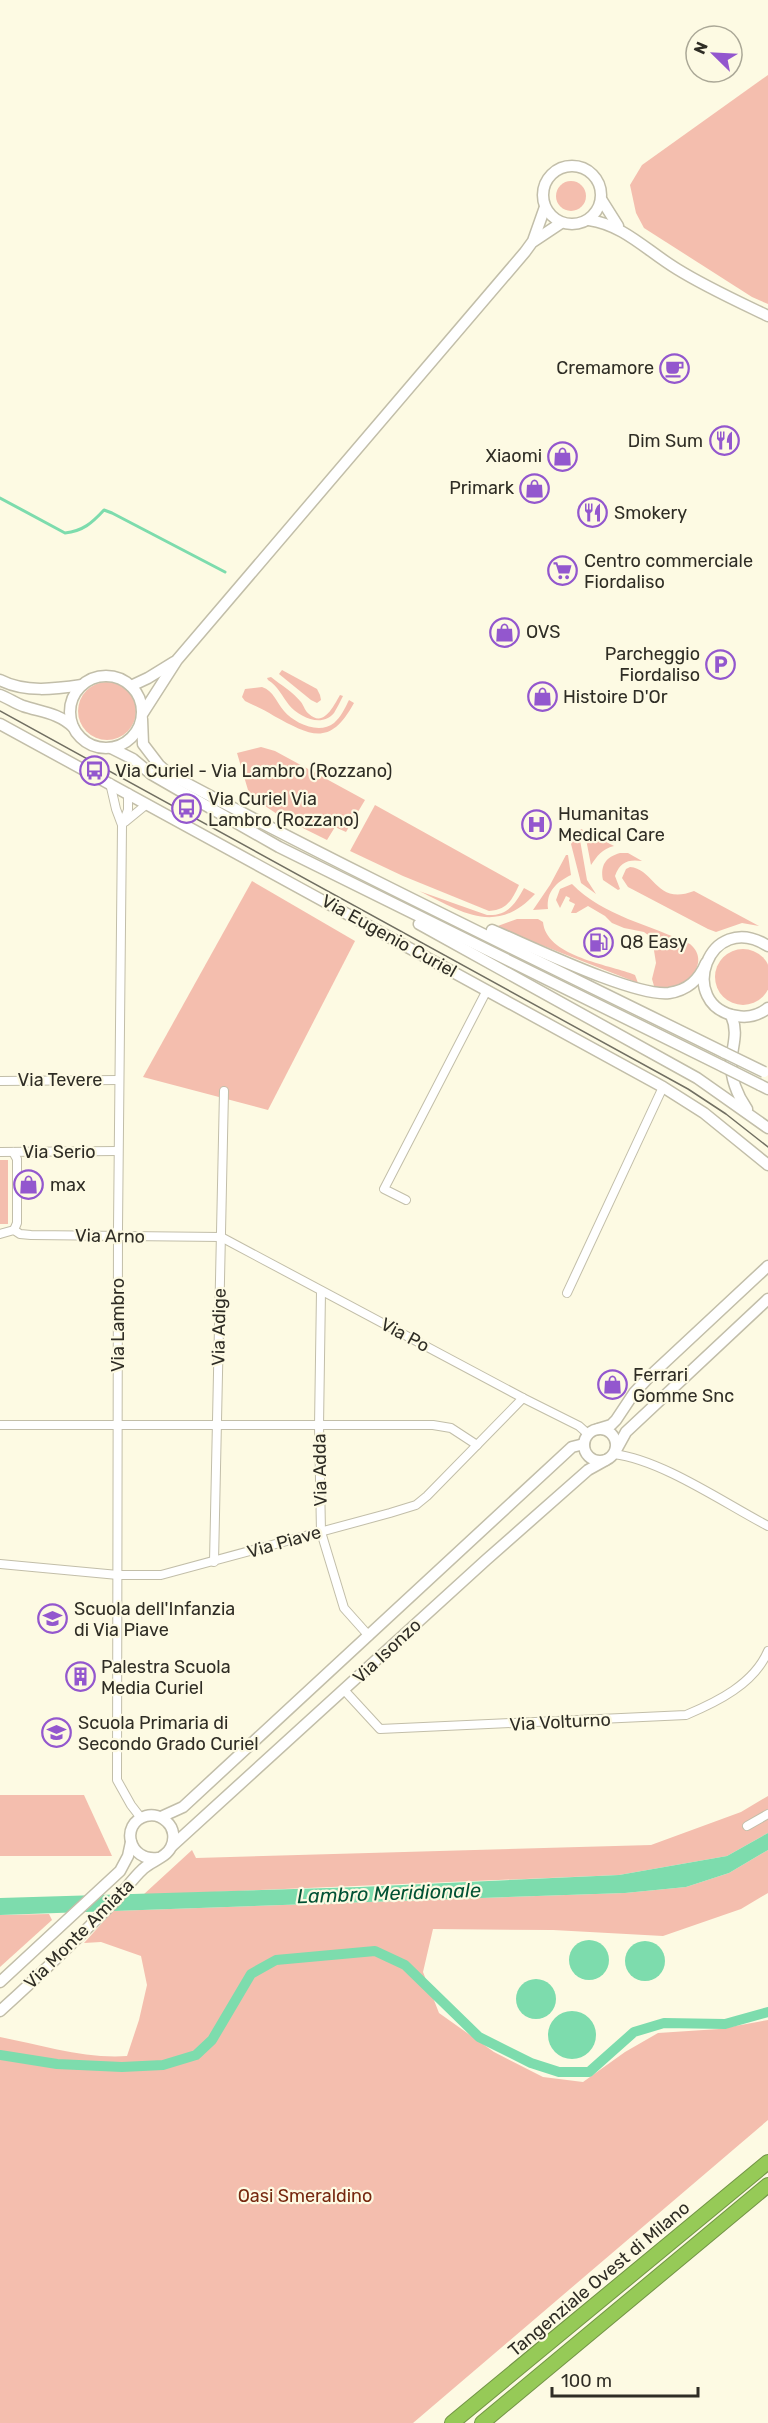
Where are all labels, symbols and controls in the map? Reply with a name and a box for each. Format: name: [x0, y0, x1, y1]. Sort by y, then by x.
north arrow: [684, 24, 744, 84]
text: N: [690, 39, 712, 57]
cafe icon: Cremamore: [659, 352, 691, 384]
place label: Cremamore: [556, 357, 654, 379]
restaurant icon: Dim Sum: [708, 425, 740, 457]
place label: Dim Sum: [628, 430, 703, 452]
shop icon: Xiaomi: [547, 440, 579, 472]
place label: Xiaomi: [486, 445, 542, 467]
shop icon: Primark: [519, 472, 551, 504]
place label: Primark: [449, 477, 515, 499]
restaurant icon: Smokery: [577, 497, 609, 529]
place label: Smokery: [614, 502, 687, 524]
place label: Centro commerciale Fiordaliso: [584, 550, 753, 593]
supermarket icon: Centro commerciale Fiordaliso: [547, 555, 579, 587]
shop icon: OVS: [489, 616, 521, 648]
place label: OVS: [526, 621, 560, 643]
place label: Parcheggio Fiordaliso: [605, 643, 700, 686]
parking icon: Parcheggio Fiordaliso: [705, 648, 737, 680]
shop icon: Histoire D'Or: [526, 681, 558, 713]
place label: Histoire D'Or: [563, 686, 668, 708]
bus stop icon: Via Curiel - Via Lambro (Rozzano): [78, 755, 110, 787]
place label: Via Curiel - Via Lambro (Rozzano): [115, 760, 392, 782]
place label: Via Curiel Via Lambro (Rozzano): [208, 788, 359, 831]
bus stop icon: Via Curiel Via Lambro (Rozzano): [171, 793, 203, 825]
place label: Humanitas Medical Care: [558, 803, 665, 846]
hospital icon: Humanitas Medical Care: [521, 808, 553, 840]
street label: Via Eugenio Curiel: [317, 890, 461, 982]
fuel station icon: Q8 Easy: [583, 926, 615, 958]
place label: Q8 Easy: [620, 931, 688, 953]
street label: Via Tevere: [18, 1069, 102, 1091]
street label: Via Serio: [22, 1141, 96, 1163]
shop icon: max: [13, 1169, 45, 1201]
place label: max: [50, 1174, 86, 1196]
street label: Via Arno: [75, 1224, 145, 1248]
street label: Via Lambro: [107, 1278, 129, 1372]
street label: Via Adige: [207, 1288, 231, 1366]
street label: Via Po: [377, 1313, 433, 1357]
place label: Ferrari Gomme Snc: [633, 1364, 734, 1407]
shop icon: Ferrari Gomme Snc: [596, 1369, 628, 1401]
street label: Via Adda: [308, 1433, 332, 1507]
street label: Via Piave: [245, 1521, 323, 1563]
place label: Scuola dell'Infanzia di Via Piave: [74, 1598, 235, 1641]
school or university icon: Scuola dell'Infanzia di Via Piave: [37, 1603, 69, 1635]
street label: Via Isonzo: [348, 1614, 426, 1688]
place label: Palestra Scuola Media Curiel: [101, 1656, 231, 1699]
building icon: Palestra Scuola Media Curiel: [64, 1661, 96, 1693]
street label: Via Volturno: [509, 1708, 611, 1736]
place label: Scuola Primaria di Secondo Grado Curiel: [78, 1712, 259, 1755]
school or university icon: Scuola Primaria di Secondo Grado Curiel: [41, 1717, 73, 1749]
street label: Via Monte Amiata: [20, 1875, 138, 1993]
water label: Lambro Meridionale: [297, 1878, 481, 1908]
park label: Oasi Smeraldino: [238, 2185, 372, 2207]
street label: Tangenziale Ovest di Milano: [504, 2197, 694, 2361]
scale bar: [552, 2360, 698, 2398]
text: 100 m: [561, 2370, 612, 2392]

